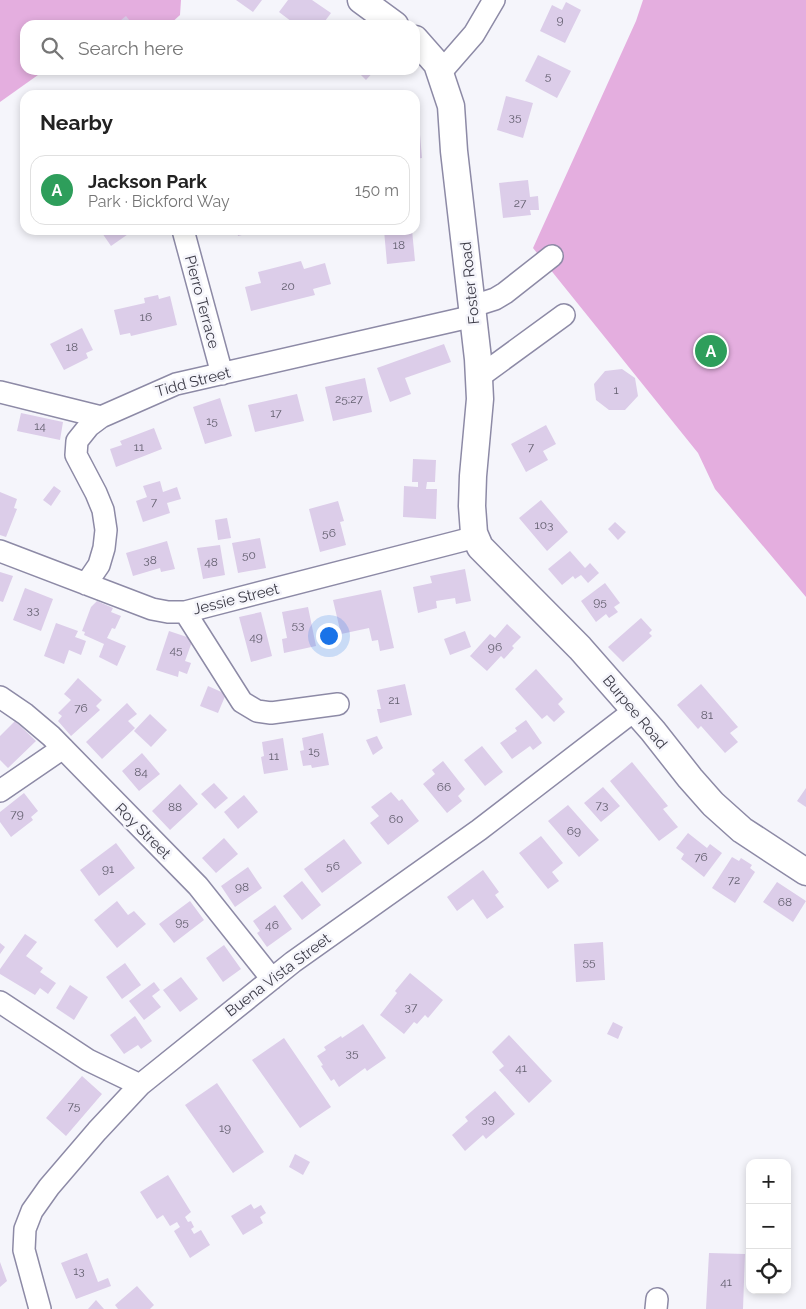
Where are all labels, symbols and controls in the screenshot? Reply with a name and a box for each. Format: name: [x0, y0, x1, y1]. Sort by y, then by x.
house number: 9: [556, 13, 564, 27]
search box: [20, 20, 420, 75]
icon: search: [38, 34, 66, 62]
text: Search here: [78, 37, 184, 59]
house number: 5: [545, 69, 552, 83]
text: Nearby: [40, 110, 113, 135]
house number: 35: [509, 110, 522, 124]
text: Jackson Park: [88, 170, 207, 192]
text: A: [52, 181, 62, 200]
text: 150 m: [355, 181, 399, 200]
text: Park · Bickford Way: [88, 192, 230, 211]
house number: 27: [514, 196, 527, 210]
house number: 18: [393, 238, 405, 252]
street label: Foster Road: [457, 241, 483, 325]
street label: Pierro Terrace: [181, 253, 223, 351]
house number: 20: [281, 279, 295, 293]
house number: 16: [140, 310, 152, 324]
pin: A: [695, 332, 727, 370]
house number: 18: [66, 340, 78, 354]
street label: Tidd Street: [154, 363, 232, 401]
house number: 1: [613, 383, 619, 397]
house number: 25;27: [335, 392, 364, 406]
house number: 17: [270, 406, 282, 420]
house number: 15: [206, 414, 218, 428]
house number: 14: [34, 419, 46, 433]
house number: 11: [134, 440, 144, 454]
house number: 7: [528, 440, 535, 454]
house number: 7: [151, 495, 158, 509]
house number: 103: [535, 518, 553, 532]
house number: 56: [322, 526, 336, 540]
house number: 50: [242, 548, 256, 562]
house number: 38: [143, 553, 157, 567]
house number: 48: [204, 555, 218, 569]
street label: Jessie Street: [191, 580, 281, 618]
house number: 95: [593, 595, 607, 609]
house number: 33: [27, 603, 39, 617]
house number: 53: [292, 618, 304, 632]
your location: [316, 623, 342, 649]
house number: 49: [249, 630, 263, 644]
house number: 96: [488, 640, 502, 654]
house number: 45: [169, 643, 183, 657]
street label: Burpee Road: [599, 671, 671, 753]
house number: 21: [388, 693, 400, 707]
house number: 76: [74, 701, 88, 715]
house number: 81: [701, 708, 713, 722]
house number: 15: [308, 744, 320, 758]
house number: 11: [269, 749, 279, 763]
house number: 84: [134, 765, 148, 779]
house number: 66: [437, 780, 451, 794]
house number: 73: [596, 798, 608, 812]
street label: Roy Street: [111, 799, 175, 863]
house number: 88: [168, 800, 182, 814]
house number: 79: [10, 807, 24, 821]
house number: 60: [389, 812, 403, 826]
house number: 69: [567, 824, 581, 838]
house number: 76: [694, 850, 708, 864]
house number: 56: [326, 859, 340, 873]
house number: 91: [102, 862, 114, 876]
house number: 72: [728, 873, 740, 887]
house number: 98: [235, 880, 249, 894]
house number: 68: [778, 895, 792, 909]
house number: 95: [175, 915, 189, 929]
house number: 46: [265, 918, 279, 932]
street label: Buena Vista Street: [222, 930, 334, 1020]
house number: 55: [582, 955, 596, 969]
house number: 37: [405, 1000, 418, 1014]
house number: 35: [346, 1046, 359, 1060]
house number: 41: [515, 1061, 527, 1075]
house number: 75: [68, 1099, 81, 1113]
house number: 39: [481, 1112, 495, 1126]
house number: 19: [219, 1121, 231, 1135]
map controls: [746, 1159, 791, 1294]
button: +: [746, 1159, 791, 1204]
button: −: [746, 1204, 791, 1249]
button: locate: [746, 1249, 791, 1294]
house number: 13: [73, 1264, 85, 1278]
house number: 41: [720, 1275, 732, 1289]

